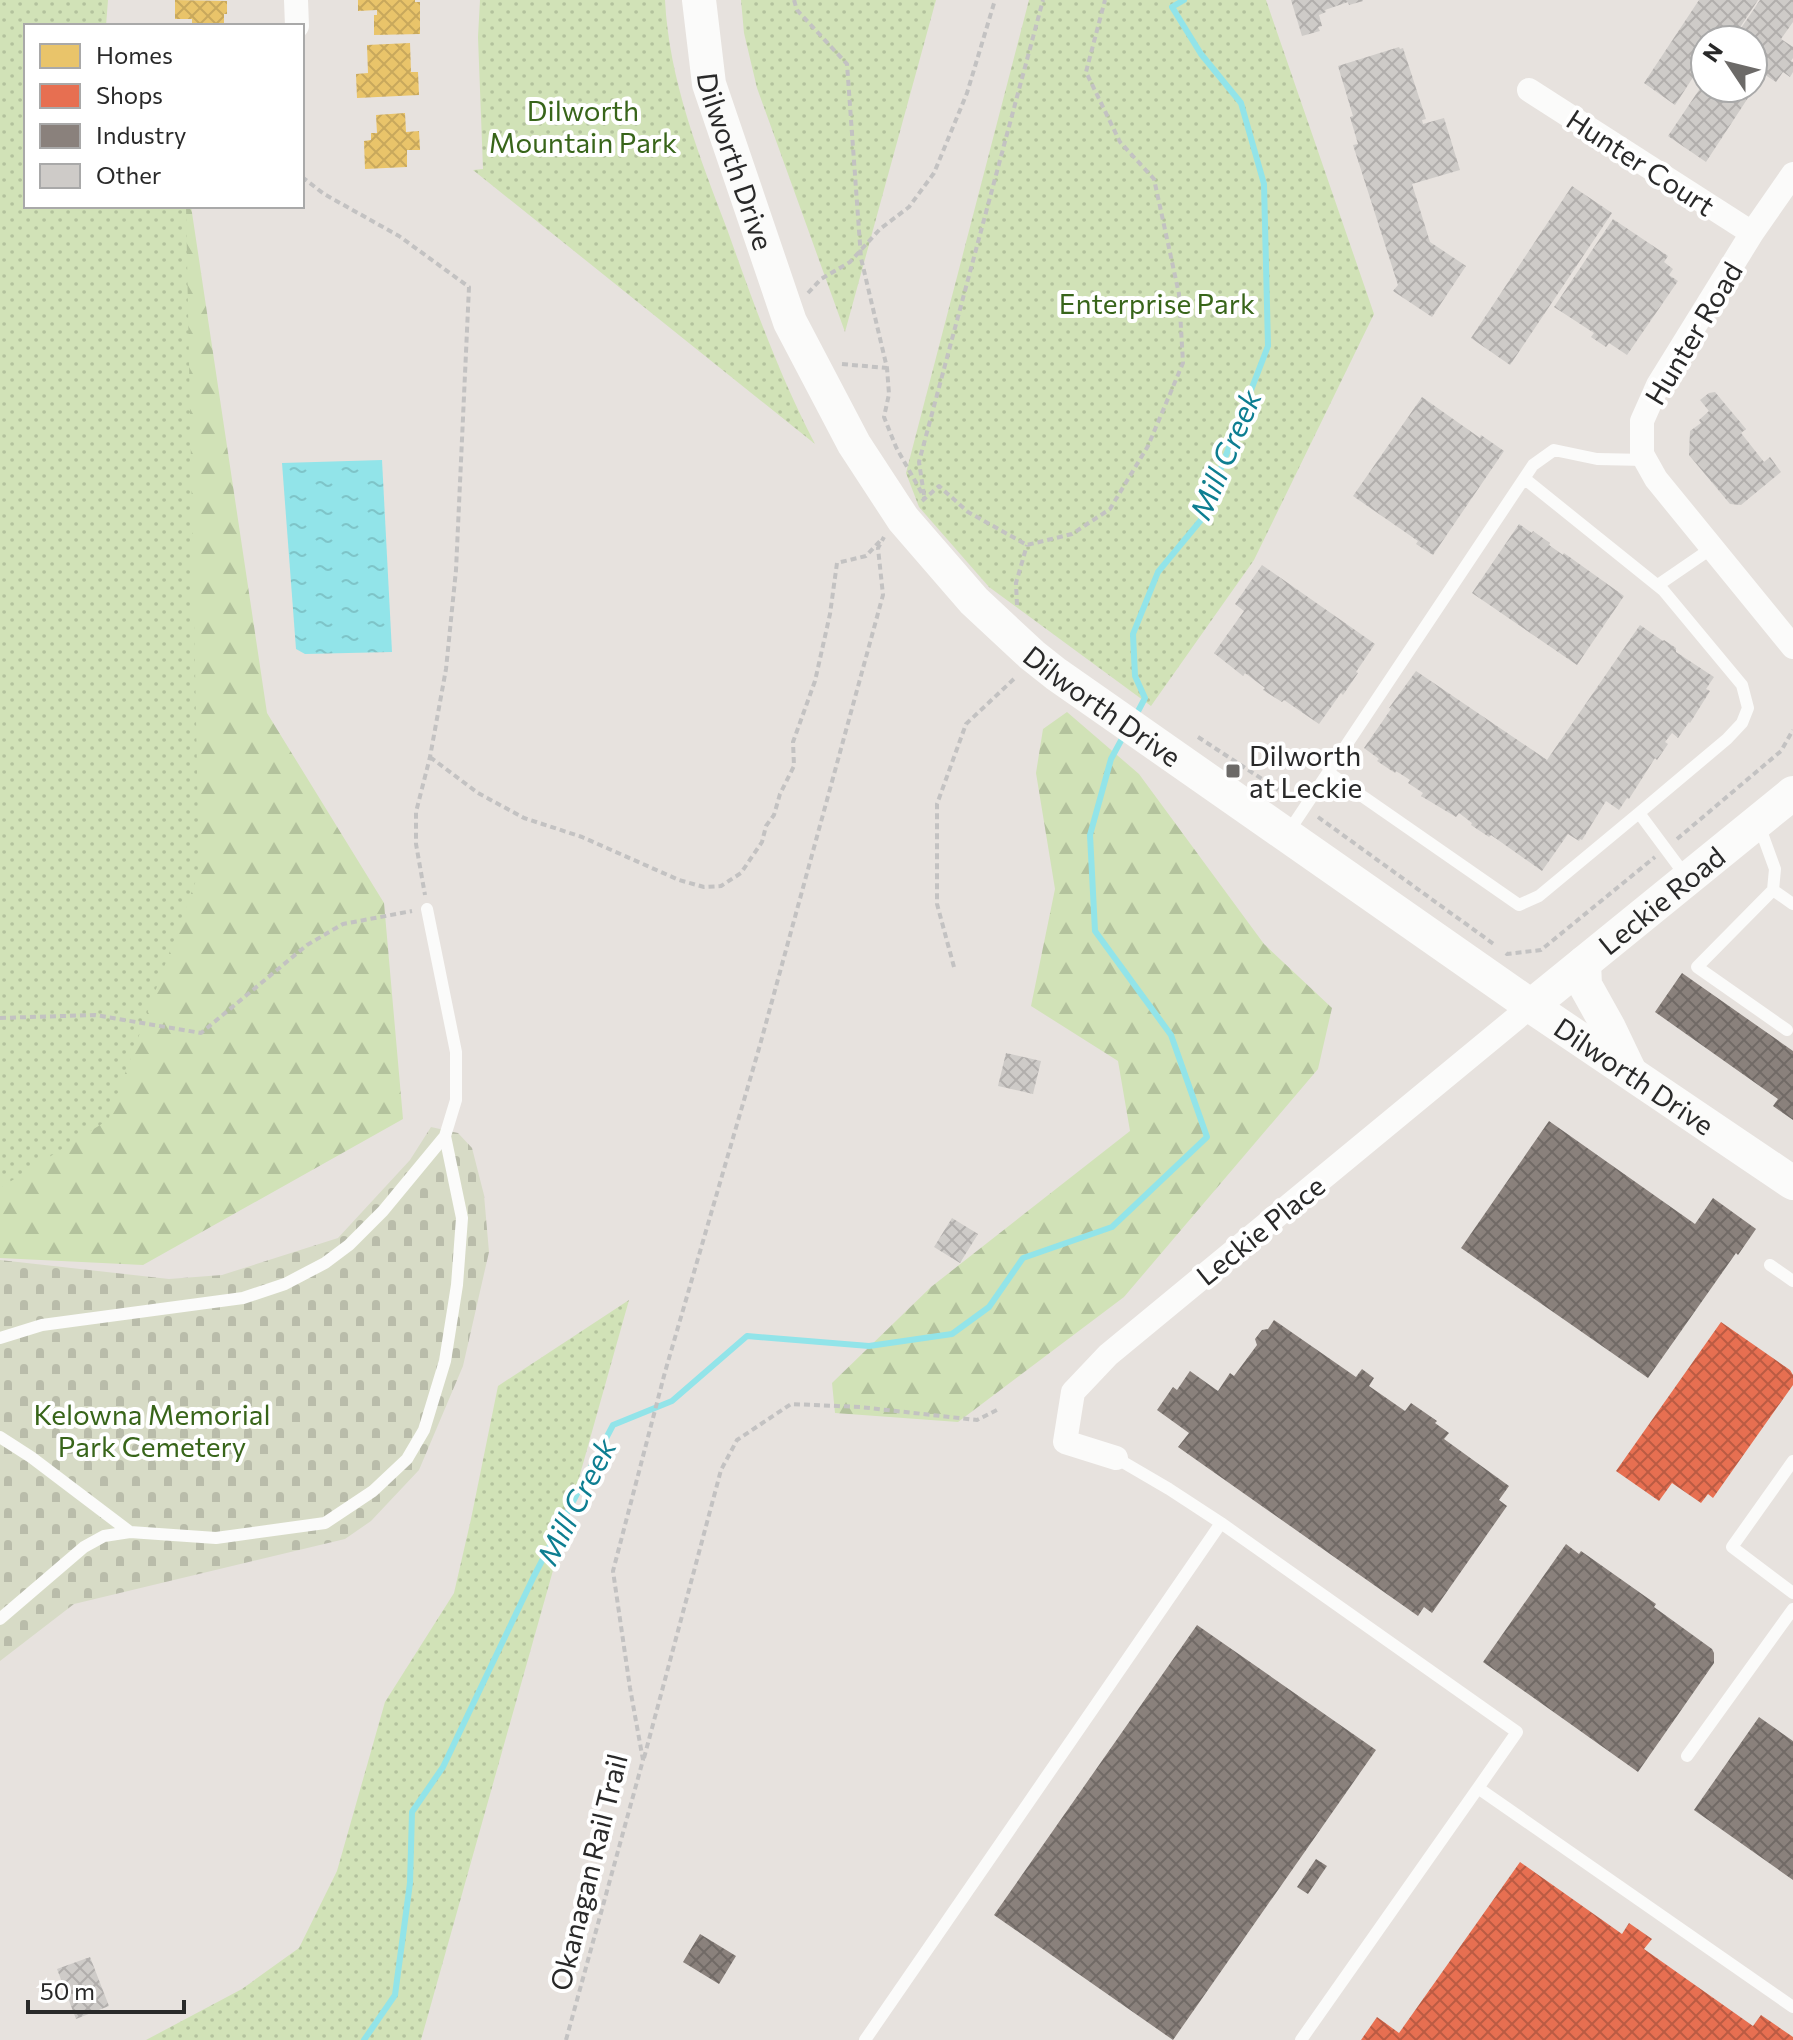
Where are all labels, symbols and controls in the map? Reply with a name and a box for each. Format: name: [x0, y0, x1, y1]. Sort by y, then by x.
legend: [24, 24, 304, 208]
north arrow: [1689, 24, 1769, 104]
text: N: [1696, 38, 1728, 67]
text: Homes: [96, 40, 173, 69]
street label: Dilworth Drive: [691, 71, 781, 254]
text: Shops: [96, 80, 163, 109]
park label: Dilworth Mountain Park: [489, 93, 677, 159]
street label: Hunter Court: [1561, 102, 1721, 222]
text: Industry: [96, 120, 186, 149]
text: Other: [96, 160, 162, 189]
street label: Hunter Road: [1637, 255, 1749, 411]
park label: Enterprise Park: [1059, 286, 1255, 320]
water label: Mill Creek: [1180, 383, 1268, 524]
street label: Dilworth Drive: [1017, 638, 1188, 773]
place label: Dilworth at Leckie: [1249, 738, 1362, 804]
marker: Dilworth at Leckie: [1224, 762, 1242, 780]
street label: Leckie Road: [1591, 839, 1731, 961]
street label: Dilworth Drive: [1548, 1010, 1721, 1142]
street label: Leckie Place: [1189, 1168, 1331, 1292]
park label: Kelowna Memorial Park Cemetery: [33, 1397, 271, 1463]
water label: Mill Creek: [527, 1431, 623, 1571]
street label: Okanagan Rail Trail: [542, 1750, 634, 1994]
scale bar: [28, 1964, 184, 2014]
text: 50 m: [40, 1976, 95, 2005]

